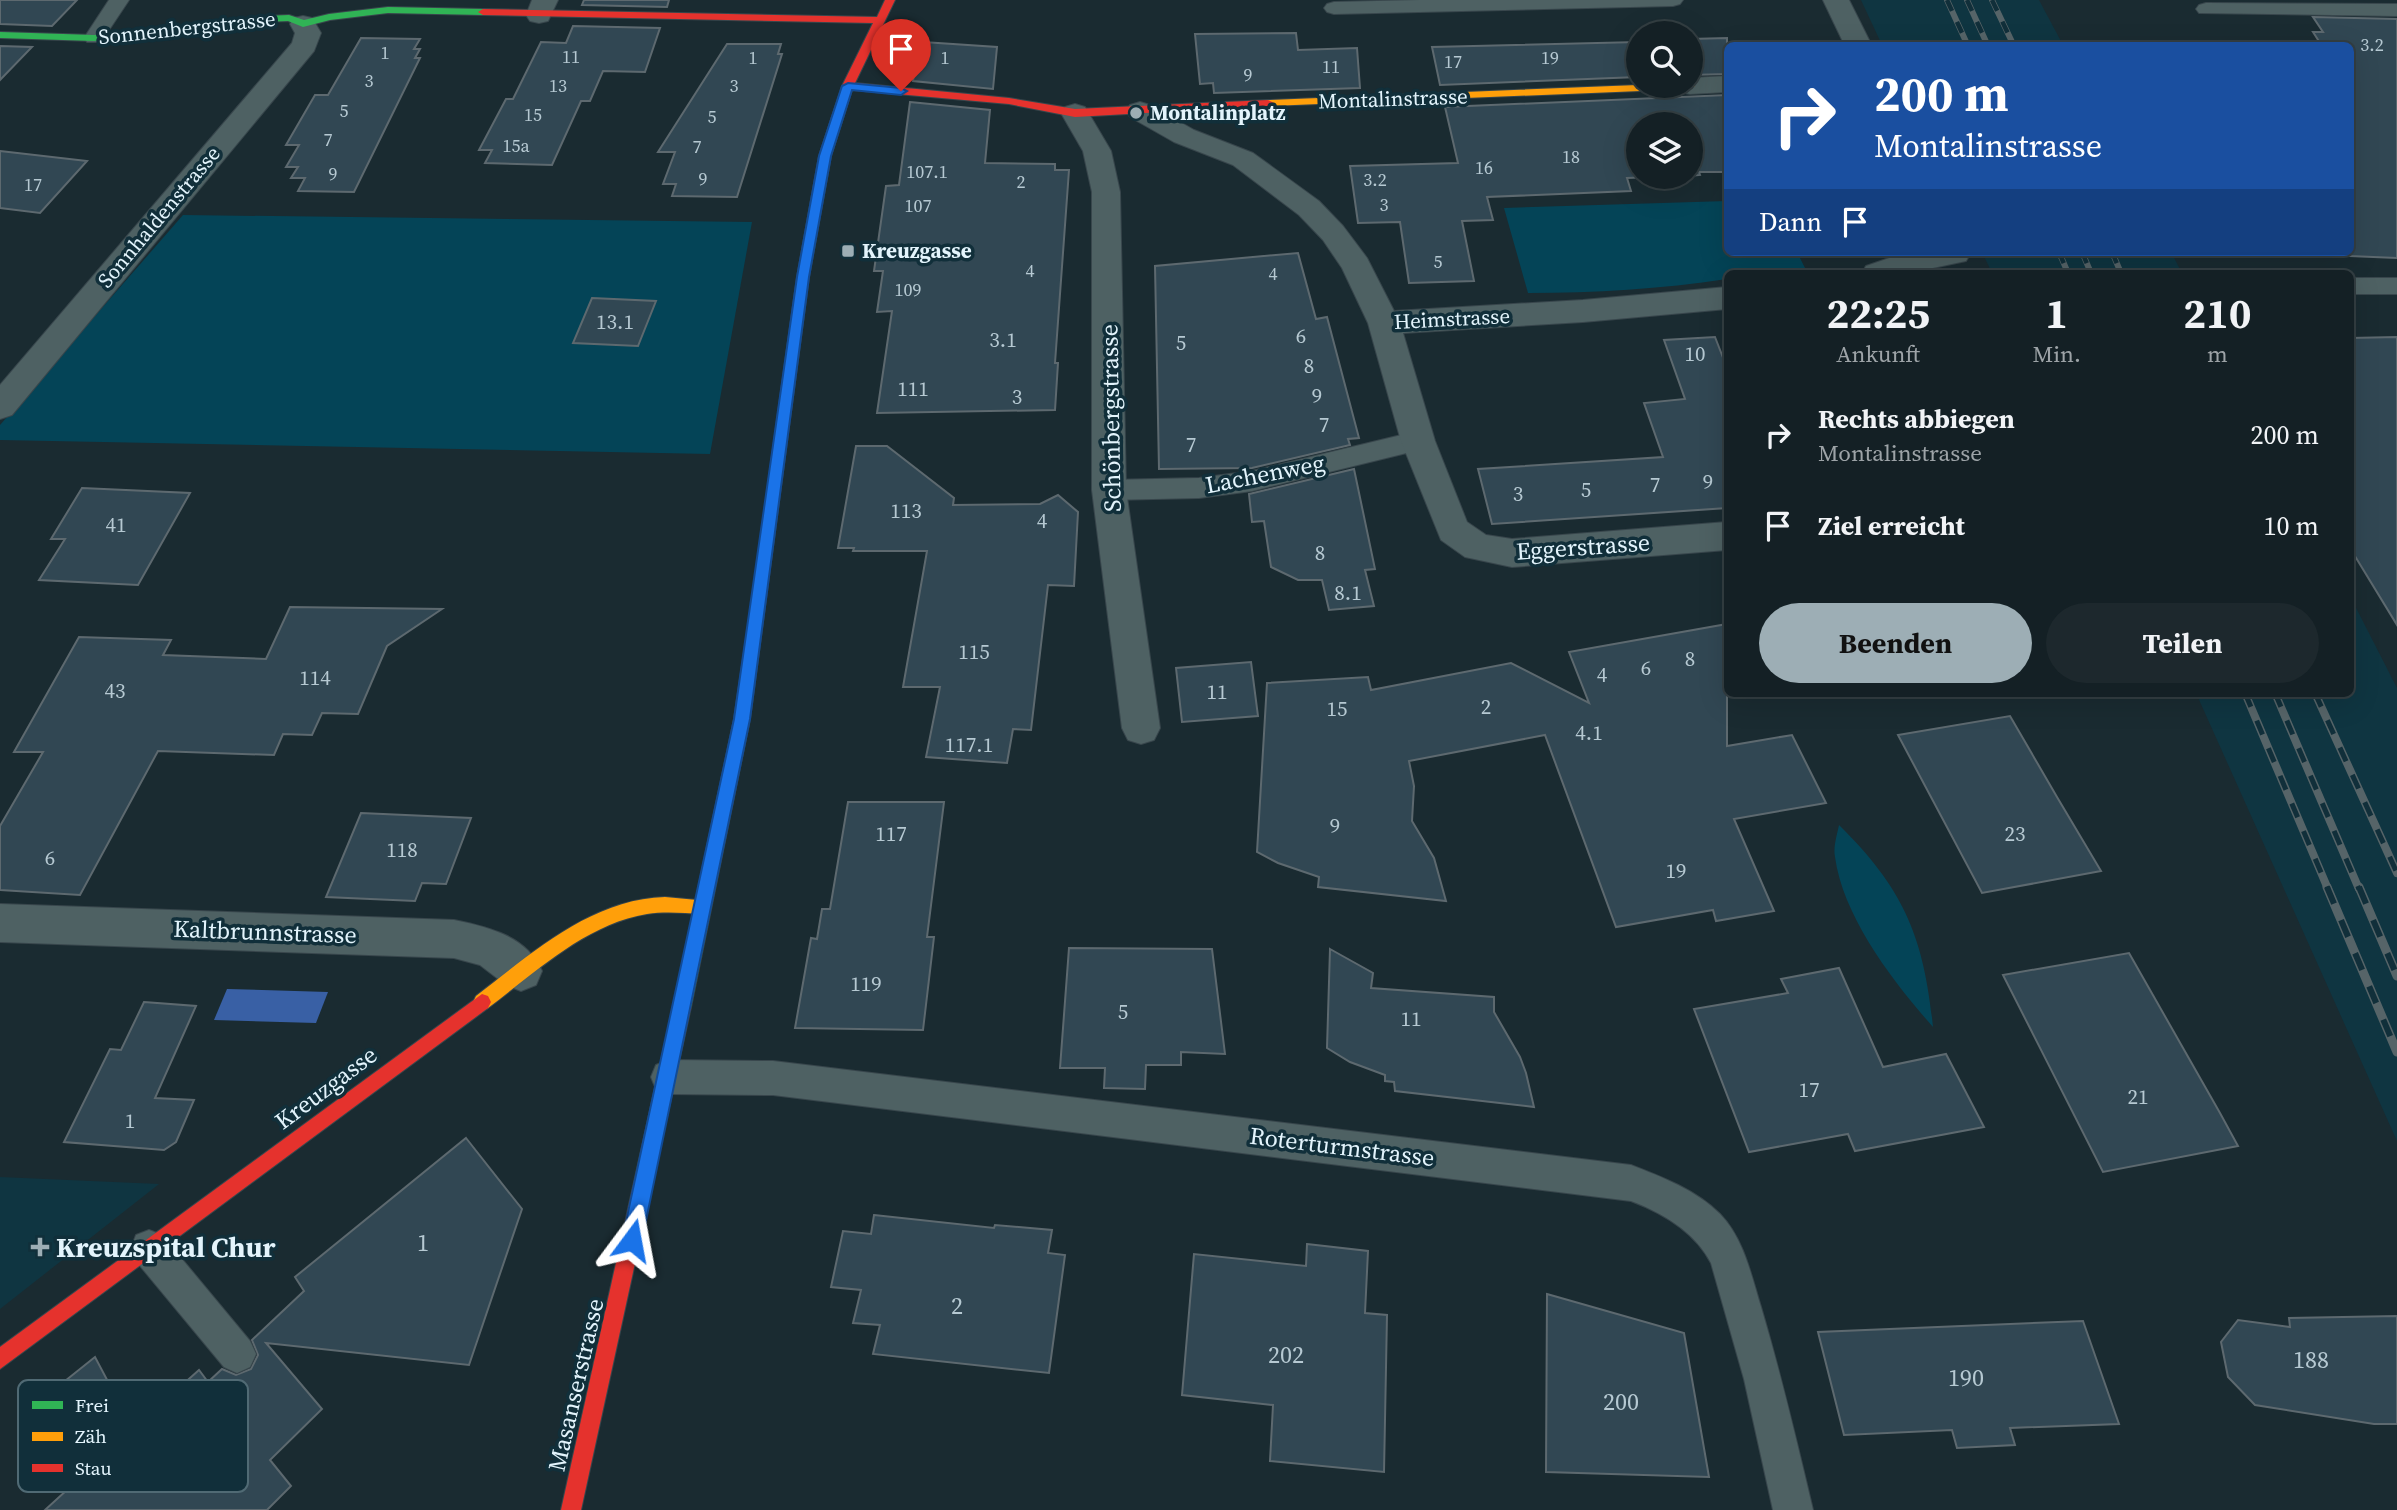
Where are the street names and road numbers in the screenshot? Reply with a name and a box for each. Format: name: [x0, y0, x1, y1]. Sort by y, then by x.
street label: Sonnenbergstrasse: [97, 4, 277, 51]
street label: Montalinstrasse: [1318, 81, 1468, 116]
street label: Sonnhaldenstrasse: [91, 140, 227, 294]
street label: Heimstrasse: [1393, 301, 1511, 336]
street label: Schönbergstrasse: [1092, 324, 1129, 512]
street label: Lachenweg: [1202, 446, 1327, 501]
street label: Eggerstrasse: [1515, 525, 1651, 568]
street label: Kaltbrunnstrasse: [173, 912, 357, 951]
street label: Kreuzgasse: [268, 1038, 384, 1137]
street label: Roterturmstrasse: [1248, 1119, 1436, 1174]
street label: Masanserstrasse: [540, 1295, 611, 1475]

